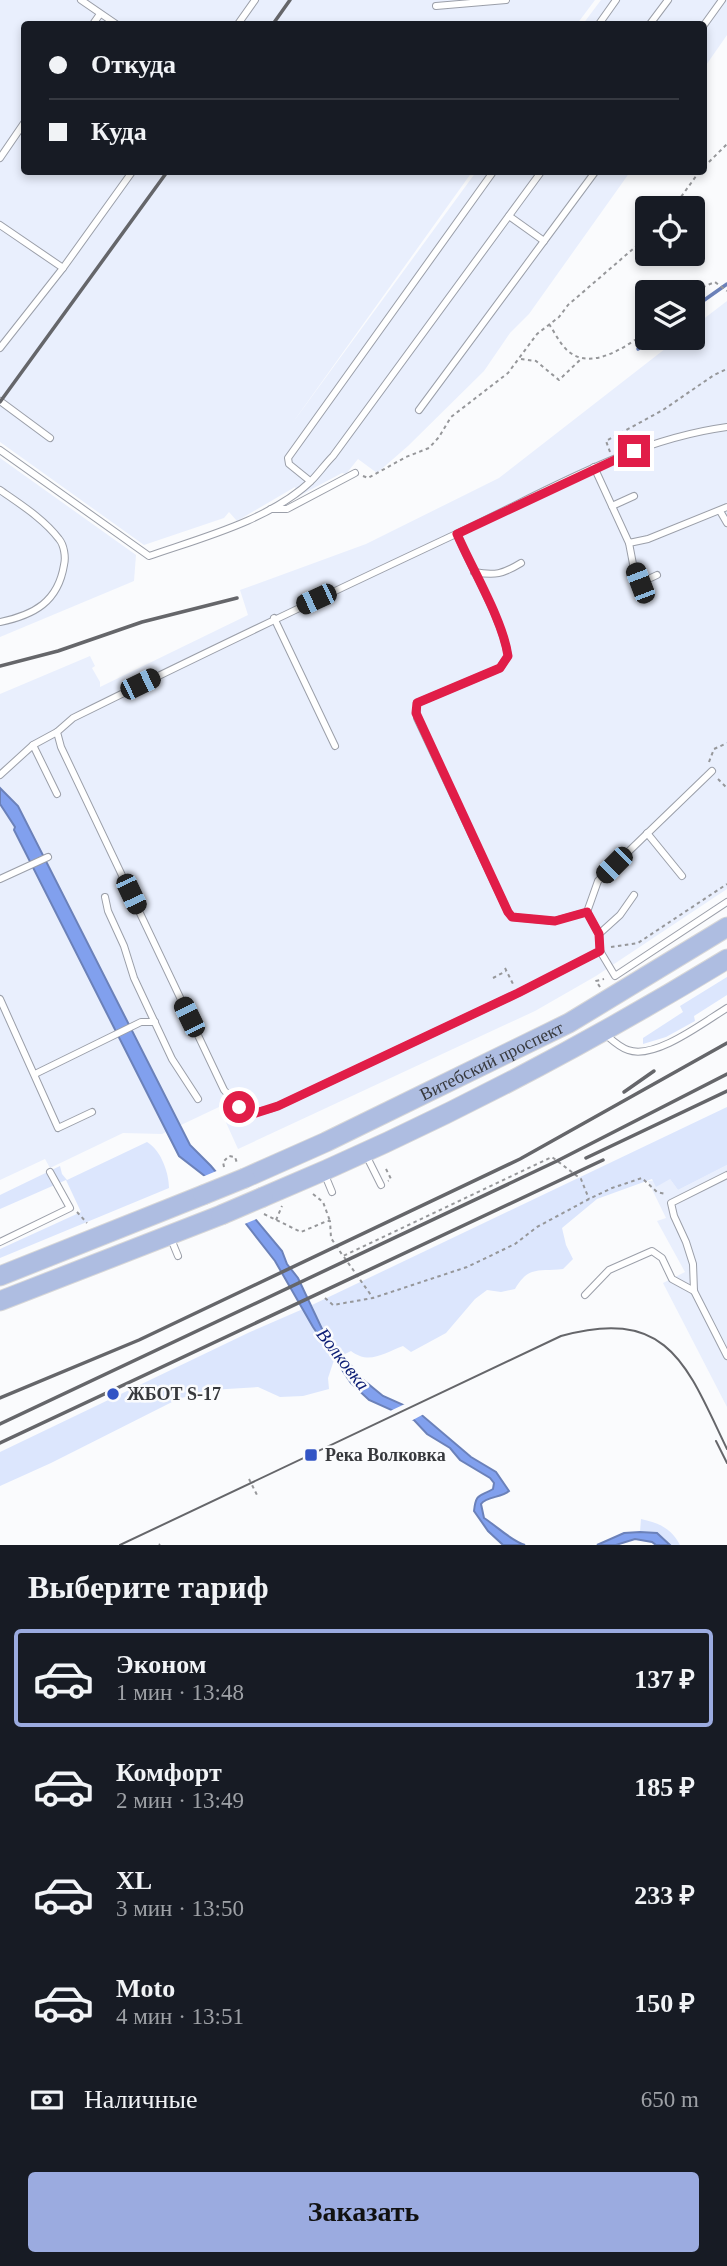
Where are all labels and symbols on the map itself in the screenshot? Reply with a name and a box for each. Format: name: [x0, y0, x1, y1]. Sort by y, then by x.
route end: [618, 435, 650, 467]
car: [623, 560, 658, 606]
car: [293, 581, 340, 617]
car: [117, 665, 164, 703]
car: [592, 843, 637, 887]
car: [113, 871, 150, 917]
car: [171, 994, 208, 1040]
street label: Витебский проспект: [417, 1017, 567, 1105]
route start: [223, 1091, 255, 1123]
water label: Волковка: [312, 1324, 374, 1394]
place label: ЖБОТ S-17: [127, 1384, 221, 1404]
marker: ЖБОТ S-17: [105, 1386, 121, 1402]
place label: Река Волковка: [325, 1445, 446, 1465]
marker: Река Волковка: [303, 1447, 319, 1463]

